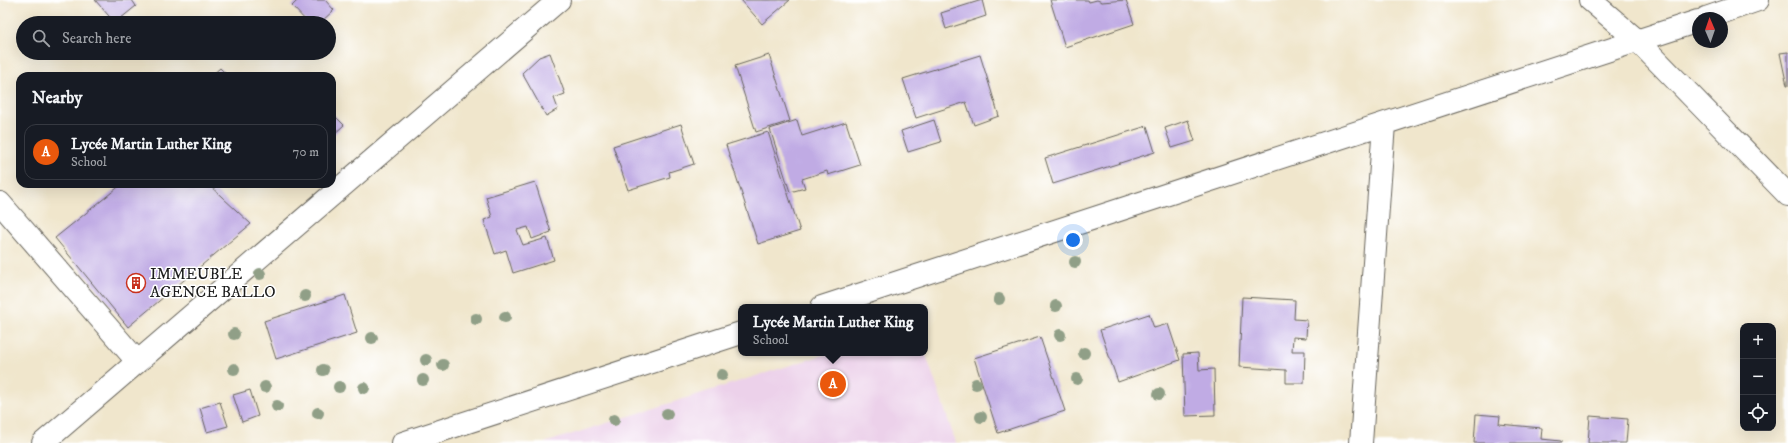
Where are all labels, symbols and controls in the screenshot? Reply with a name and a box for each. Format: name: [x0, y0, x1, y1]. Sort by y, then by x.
north arrow: [1692, 12, 1728, 48]
search box: [16, 16, 336, 60]
icon: search: [30, 27, 52, 49]
text: Search here: [62, 29, 131, 48]
text: Nearby: [32, 87, 82, 109]
text: Lycée Martin Luther King: [71, 135, 231, 154]
text: A: [42, 144, 50, 160]
text: 70 m: [293, 144, 319, 160]
text: School: [71, 154, 107, 170]
your location: [1063, 230, 1083, 250]
place label: IMMEUBLE AGENCE BALLO: [150, 264, 276, 302]
building icon: IMMEUBLE AGENCE BALLO: [125, 272, 147, 294]
popup: [738, 304, 928, 356]
text: Lycée Martin Luther King: [753, 313, 913, 332]
map controls: [1740, 323, 1776, 431]
button: +: [1740, 323, 1776, 359]
text: School: [753, 332, 789, 348]
button: −: [1740, 359, 1776, 395]
pin: A: [820, 369, 846, 399]
button: locate: [1740, 395, 1776, 431]

